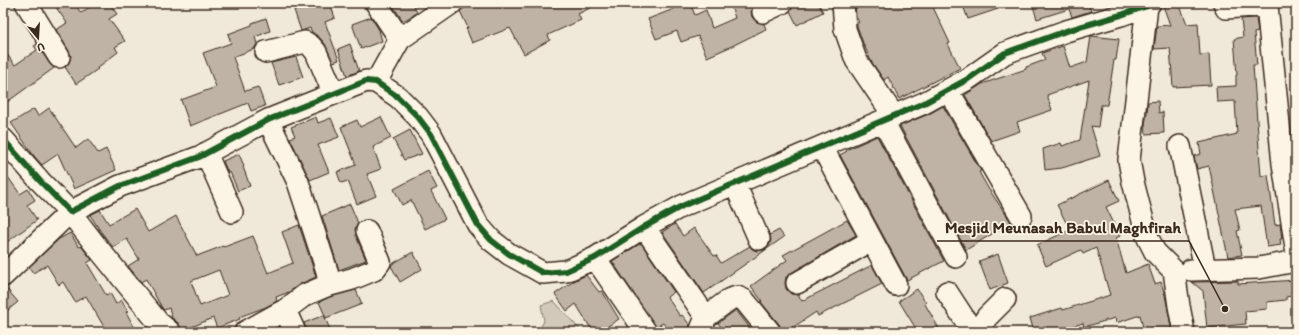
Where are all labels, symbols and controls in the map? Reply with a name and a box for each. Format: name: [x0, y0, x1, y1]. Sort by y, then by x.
north arrow: [18, 18, 58, 58]
text: U: [35, 40, 46, 54]
callout: Mesjid Meunasah Babul Maghfirah: [937, 213, 1189, 241]
text: Mesjid Meunasah Babul Maghfirah: [945, 218, 1182, 238]

